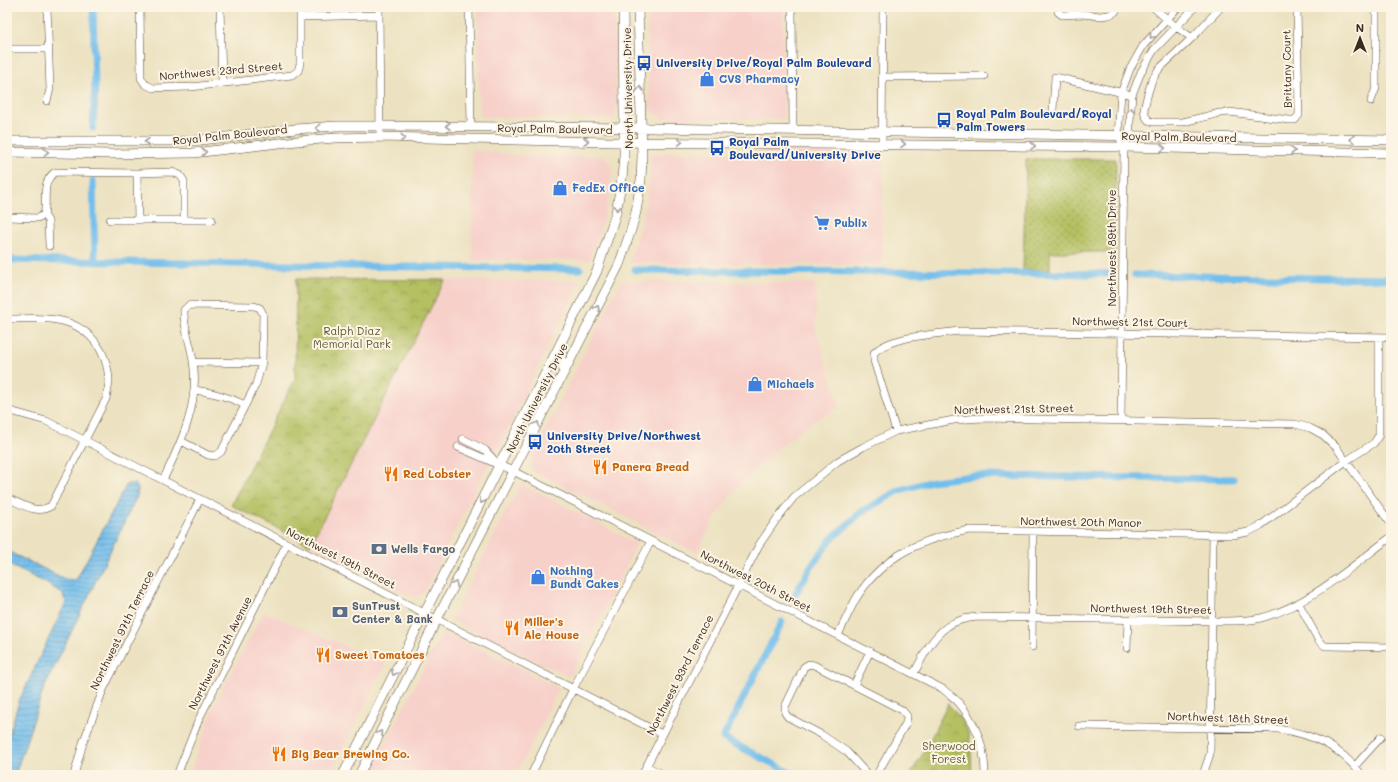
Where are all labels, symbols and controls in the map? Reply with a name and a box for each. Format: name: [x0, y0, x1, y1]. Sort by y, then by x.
north arrow: [1340, 18, 1380, 58]
text: N: [1356, 20, 1364, 35]
street label: North University Drive: [619, 27, 636, 149]
street label: Brittany Court: [1278, 30, 1295, 108]
one-way arrow: [1149, 31, 1156, 38]
bus stop icon: University Drive/Royal Palm Boulevard: [635, 54, 653, 72]
place label: University Drive/Royal Palm Boulevard: [656, 55, 872, 70]
street label: Northwest 23rd Street: [159, 58, 283, 83]
shop icon: CVS Pharmacy: [698, 70, 716, 88]
place label: CVS Pharmacy: [719, 71, 800, 86]
one-way arrow: [636, 86, 644, 92]
place label: Royal Palm Boulevard/Royal Palm Towers: [956, 106, 1112, 134]
one-way arrow: [1126, 106, 1135, 113]
bus stop icon: Royal Palm Boulevard/Royal Palm Towers: [935, 111, 953, 129]
street label: Royal Palm Boulevard: [497, 120, 613, 137]
street label: Royal Palm Boulevard: [172, 121, 288, 148]
one-way arrow: [445, 122, 451, 130]
one-way arrow: [315, 123, 321, 132]
street label: Royal Palm Boulevard: [1121, 128, 1237, 145]
one-way arrow: [400, 134, 406, 142]
place label: Royal Palm Boulevard/University Drive: [729, 134, 881, 162]
one-way arrow: [1349, 135, 1355, 143]
one-way arrow: [583, 137, 589, 145]
one-way arrow: [144, 138, 150, 146]
one-way arrow: [677, 138, 683, 146]
bus stop icon: Royal Palm Boulevard/University Drive: [708, 139, 726, 157]
one-way arrow: [900, 140, 906, 149]
one-way arrow: [1030, 142, 1036, 150]
one-way arrow: [1160, 144, 1166, 152]
one-way arrow: [1290, 147, 1296, 155]
one-way arrow: [43, 148, 49, 157]
one-way arrow: [201, 148, 207, 157]
shop icon: FedEx Office: [551, 179, 569, 197]
place label: FedEx Office: [572, 180, 645, 195]
street label: Northwest 89th Drive: [1104, 189, 1119, 307]
one-way arrow: [614, 205, 622, 211]
supermarket icon: Publix: [813, 214, 831, 232]
place label: Publix: [834, 215, 867, 230]
one-way arrow: [592, 305, 599, 313]
street label: Northwest 21st Court: [1072, 313, 1188, 330]
park label: Ralph Diaz Memorial Park: [313, 323, 391, 351]
street label: North University Drive: [502, 340, 571, 455]
shop icon: Michaels: [746, 375, 764, 393]
place label: Michaels: [767, 376, 815, 391]
street label: Northwest 21st Street: [954, 400, 1074, 417]
one-way arrow: [533, 421, 540, 428]
place label: University Drive/Northwest 20th Street: [547, 428, 701, 456]
bus stop icon: University Drive/Northwest 20th Street: [526, 433, 544, 451]
restaurant icon: Panera Bread: [591, 458, 609, 476]
place label: Panera Bread: [612, 459, 689, 474]
restaurant icon: Red Lobster: [382, 465, 400, 483]
place label: Red Lobster: [403, 466, 471, 481]
one-way arrow: [479, 497, 487, 504]
street label: Northwest 20th Manor: [1020, 513, 1142, 530]
street label: Northwest 19th Street: [284, 523, 399, 592]
bank icon: Wells Fargo: [370, 540, 388, 558]
place label: Wells Fargo: [391, 541, 455, 556]
street label: Northwest 20th Street: [698, 546, 814, 615]
place label: Nothing Bundt Cakes: [550, 563, 619, 591]
street label: Northwest 97th Terrace: [86, 567, 157, 692]
shop icon: Nothing Bundt Cakes: [529, 568, 547, 586]
one-way arrow: [450, 581, 457, 588]
street label: Northwest 97th Avenue: [184, 593, 255, 712]
place label: SunTrust Center & Bank: [352, 598, 433, 626]
street label: Northwest 19th Street: [1090, 600, 1212, 617]
bank icon: SunTrust Center & Bank: [331, 603, 349, 621]
street label: Northwest 93rd Terrace: [643, 612, 717, 738]
place label: Miller's Ale House: [524, 614, 580, 642]
restaurant icon: Miller's Ale House: [503, 619, 521, 637]
restaurant icon: Sweet Tomatoes: [314, 646, 332, 664]
place label: Sweet Tomatoes: [335, 647, 425, 662]
one-way arrow: [392, 668, 399, 676]
street label: Northwest 18th Street: [1167, 708, 1289, 727]
one-way arrow: [375, 730, 382, 737]
park label: Sherwood Forest: [922, 738, 976, 766]
restaurant icon: Big Bear Brewing Co.: [270, 745, 288, 763]
place label: Big Bear Brewing Co.: [291, 746, 410, 761]

